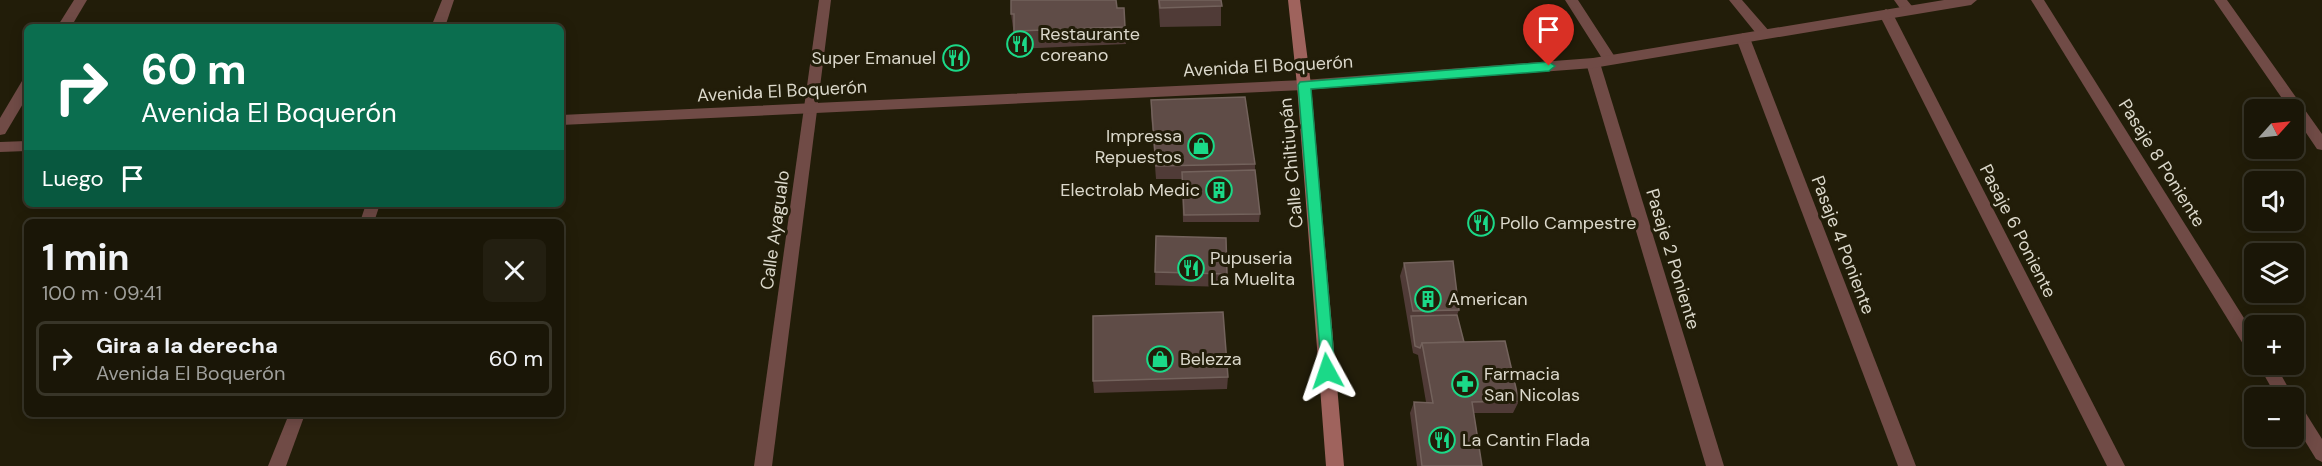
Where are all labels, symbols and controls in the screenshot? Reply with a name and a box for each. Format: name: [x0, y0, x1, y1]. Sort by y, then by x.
pin: [1523, 4, 1574, 66]
icon: arrive: [1532, 13, 1565, 46]
place label: Restaurante coreano: [1040, 22, 1140, 67]
restaurant icon: Restaurante coreano: [1005, 29, 1035, 59]
text: 60 m: [141, 42, 247, 97]
restaurant icon: Super Emanuel: [941, 43, 971, 73]
place label: Super Emanuel: [811, 46, 936, 70]
icon: right: [42, 48, 120, 126]
street label: Avenida El Boquerón: [1182, 50, 1354, 82]
street label: Avenida El Boquerón: [696, 75, 868, 107]
street label: Pasaje 8 Poniente: [2113, 94, 2211, 232]
text: Avenida El Boquerón: [141, 95, 397, 130]
street label: Calle Chiltiupán: [1273, 97, 1309, 229]
north arrow: [2244, 99, 2304, 159]
map controls: [2244, 99, 2304, 447]
place label: Impressa Repuestos: [1095, 124, 1182, 169]
shop icon: Impressa Repuestos: [1186, 131, 1216, 161]
street label: Pasaje 6 Poniente: [1974, 160, 2062, 302]
icon: arrive: [116, 162, 149, 195]
text: Luego: [42, 164, 104, 193]
street label: Calle Ayagualo: [755, 169, 795, 291]
button: sound: [2244, 171, 2304, 231]
street label: Pasaje 4 Poniente: [1806, 172, 1880, 318]
building icon: Electrolab Medic: [1204, 175, 1234, 205]
place label: Electrolab Medic: [1060, 178, 1200, 202]
street label: Pasaje 2 Poniente: [1640, 186, 1706, 332]
restaurant icon: Pollo Campestre: [1466, 208, 1496, 238]
place label: Pollo Campestre: [1500, 211, 1637, 235]
text: 1 min: [42, 234, 130, 281]
button: close: [483, 239, 546, 302]
button: layers: [2244, 243, 2304, 303]
place label: Pupuseria La Muelita: [1210, 246, 1295, 291]
restaurant icon: Pupuseria La Muelita: [1176, 253, 1206, 283]
text: 100 m · 09:41: [42, 280, 162, 306]
building icon: American: [1413, 284, 1443, 314]
place label: American: [1448, 287, 1528, 311]
button: +: [2244, 315, 2304, 375]
text: Gira a la derecha: [96, 331, 278, 360]
position arrow: [1295, 339, 1359, 403]
icon: right: [45, 342, 78, 375]
text: 60 m: [489, 344, 543, 373]
shop icon: Belezza: [1145, 344, 1175, 374]
place label: Belezza: [1180, 347, 1242, 371]
text: Avenida El Boquerón: [96, 360, 285, 386]
place label: Farmacia San Nicolas: [1484, 362, 1580, 407]
pharmacy icon: Farmacia San Nicolas: [1450, 369, 1480, 399]
button: −: [2244, 387, 2304, 447]
restaurant icon: La Cantin Flada: [1427, 425, 1457, 455]
place label: La Cantin Flada: [1462, 428, 1590, 452]

